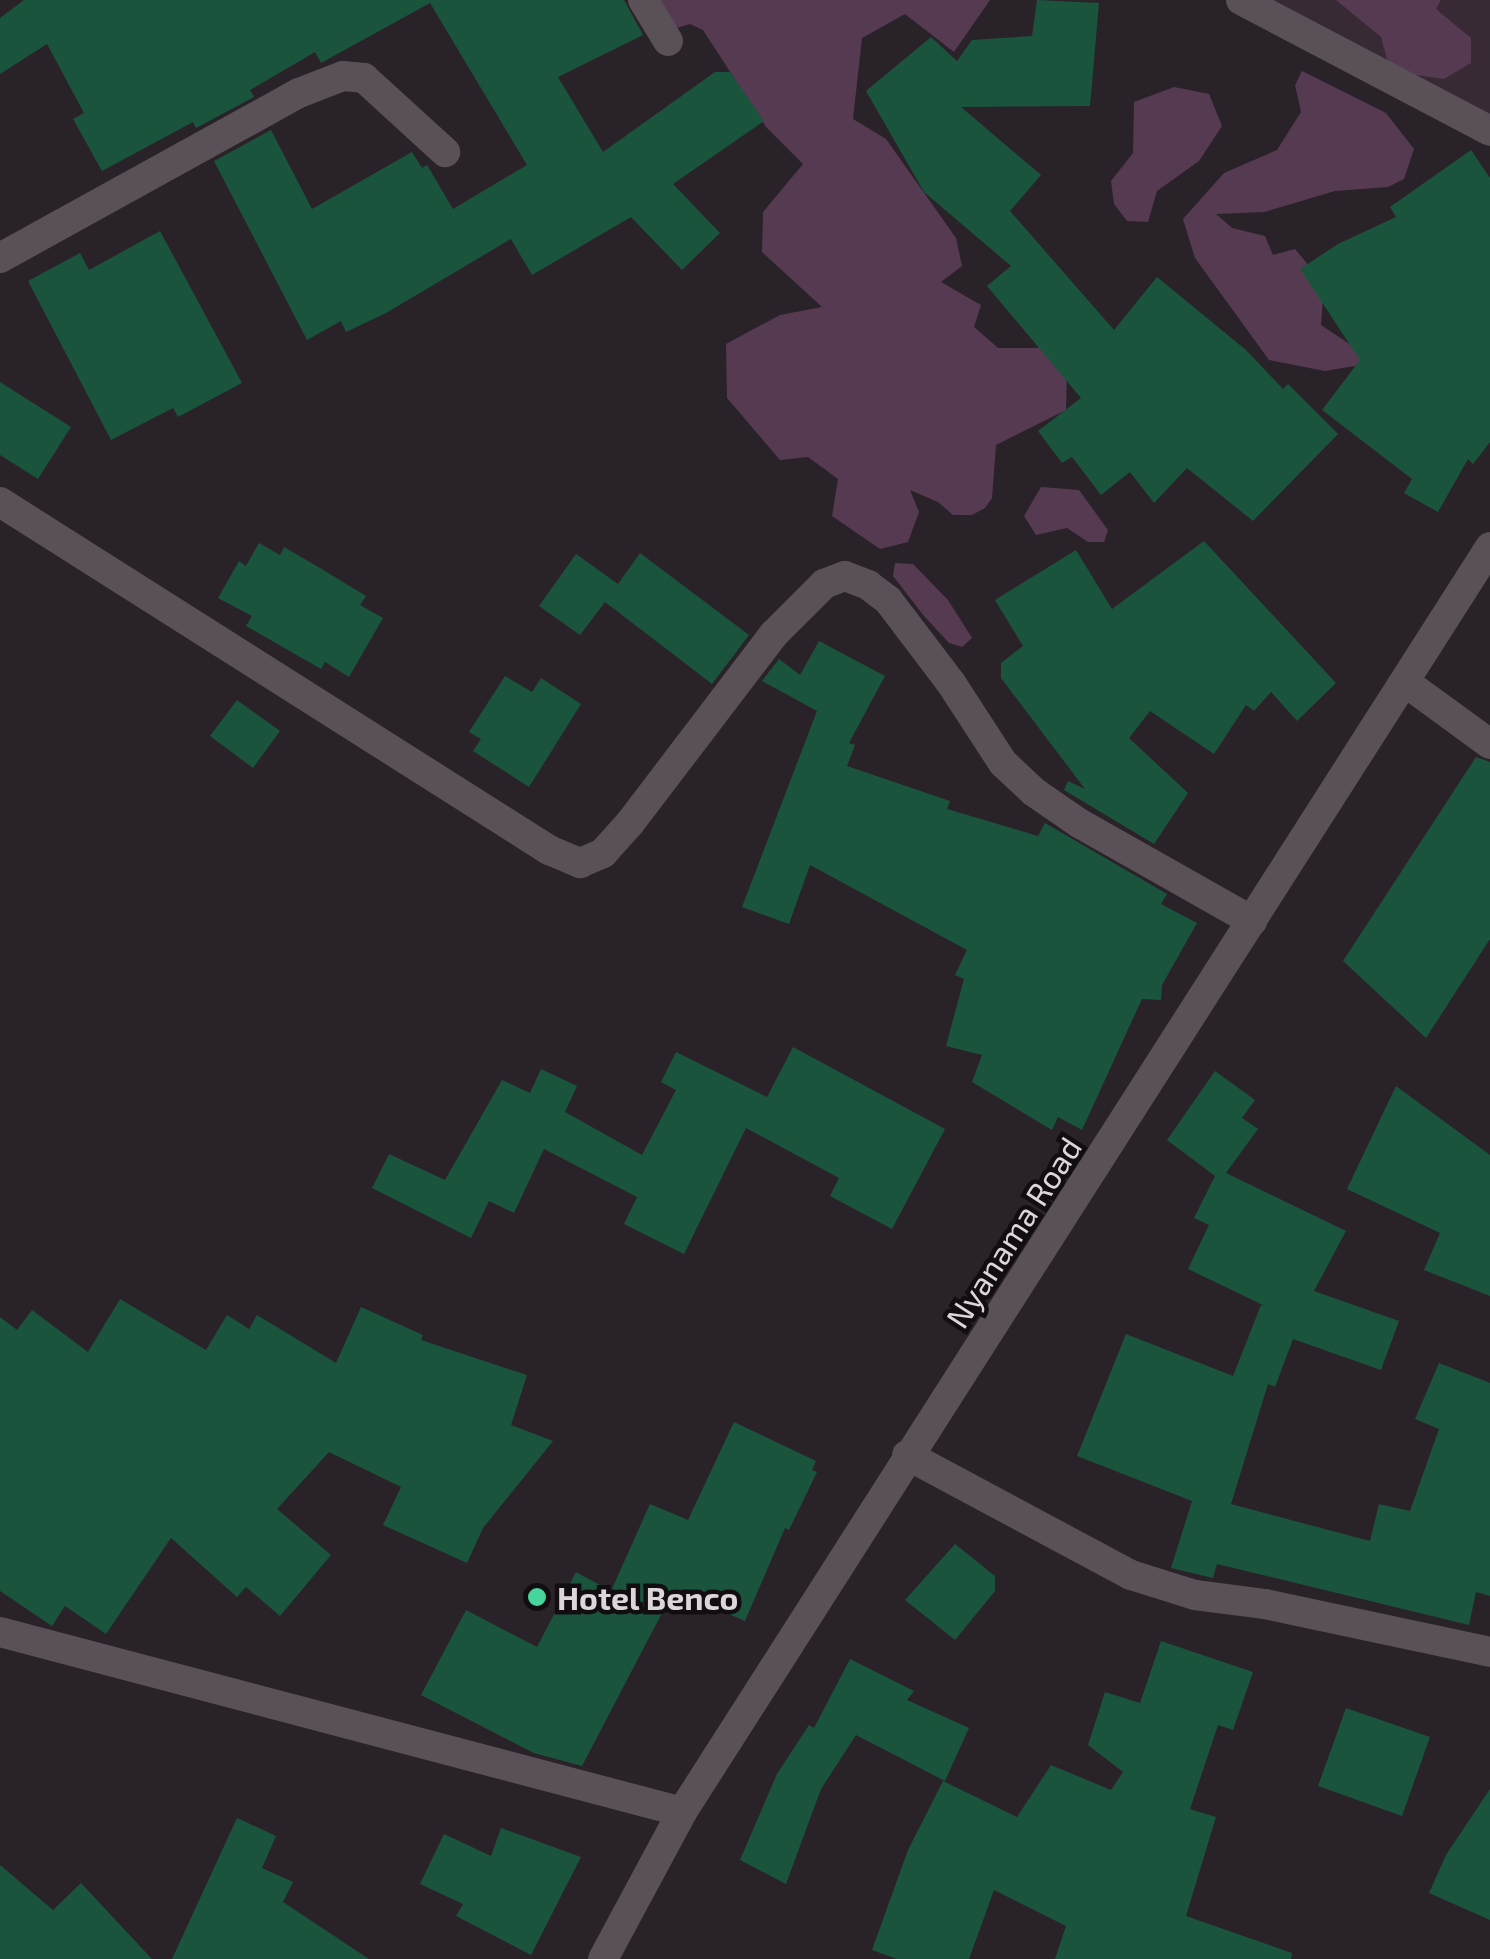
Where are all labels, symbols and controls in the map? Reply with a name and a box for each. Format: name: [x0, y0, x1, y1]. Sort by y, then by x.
street label: Nyanama Road: [937, 1130, 1089, 1334]
place label: Hotel Benco: [557, 1578, 739, 1616]
marker: Hotel Benco: [526, 1586, 548, 1608]

